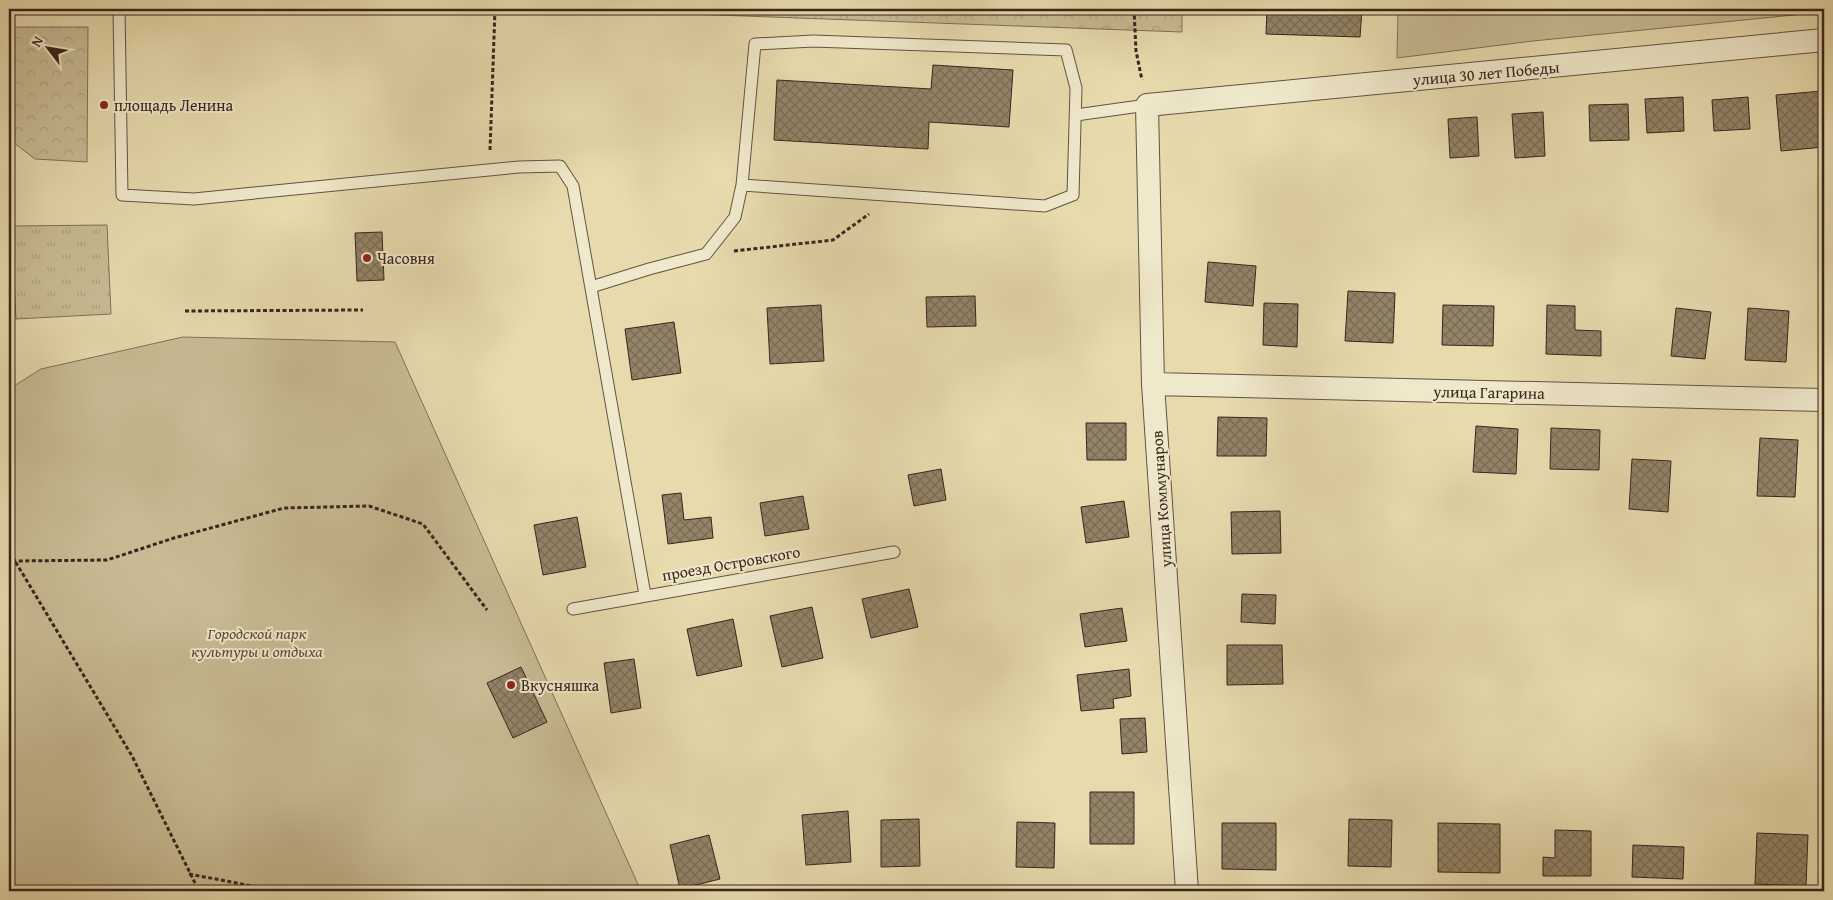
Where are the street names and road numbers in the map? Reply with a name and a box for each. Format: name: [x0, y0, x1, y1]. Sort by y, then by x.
street label: улица 30 лет Победы: [1411, 55, 1560, 91]
street label: улица Гагарина: [1432, 379, 1545, 405]
street label: улица Коммунаров: [1144, 430, 1178, 569]
street label: проезд Островского: [660, 539, 802, 587]

